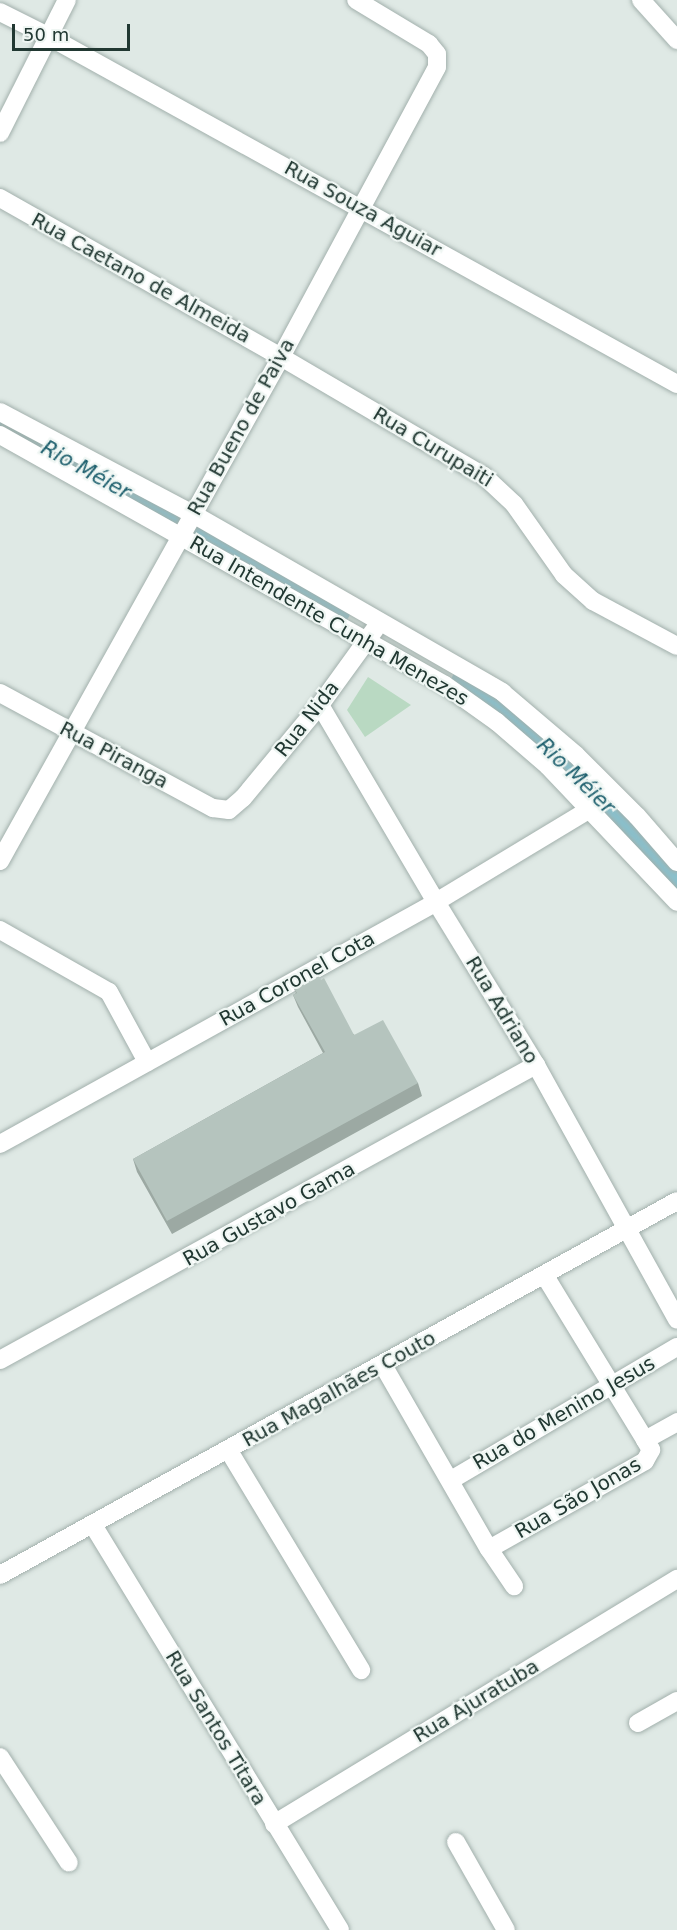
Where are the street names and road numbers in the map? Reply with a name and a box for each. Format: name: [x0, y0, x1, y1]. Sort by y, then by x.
street label: Rua Souza Aguiar: [280, 156, 446, 262]
street label: Rua Caetano de Almeida: [27, 208, 255, 348]
street label: Rua Bueno de Paiva: [182, 334, 300, 520]
street label: Rua Curupaiti: [369, 402, 497, 492]
street label: Rua Intendente Cunha Menezes: [185, 531, 473, 711]
street label: Rua Nida: [270, 676, 344, 762]
street label: Rua Piranga: [56, 716, 172, 794]
street label: Rua Coronel Cota: [215, 926, 379, 1032]
street label: Rua Adriano: [460, 952, 544, 1068]
street label: Rua Gustavo Gama: [179, 1157, 359, 1271]
street label: Rua Magalhães Couto: [238, 1326, 440, 1452]
street label: Rua do Menino Jesus: [469, 1351, 659, 1475]
street label: Rua São Jonas: [511, 1452, 645, 1544]
street label: Rua Santos Titara: [160, 1646, 272, 1810]
street label: Rua Ajuratuba: [409, 1654, 543, 1748]

